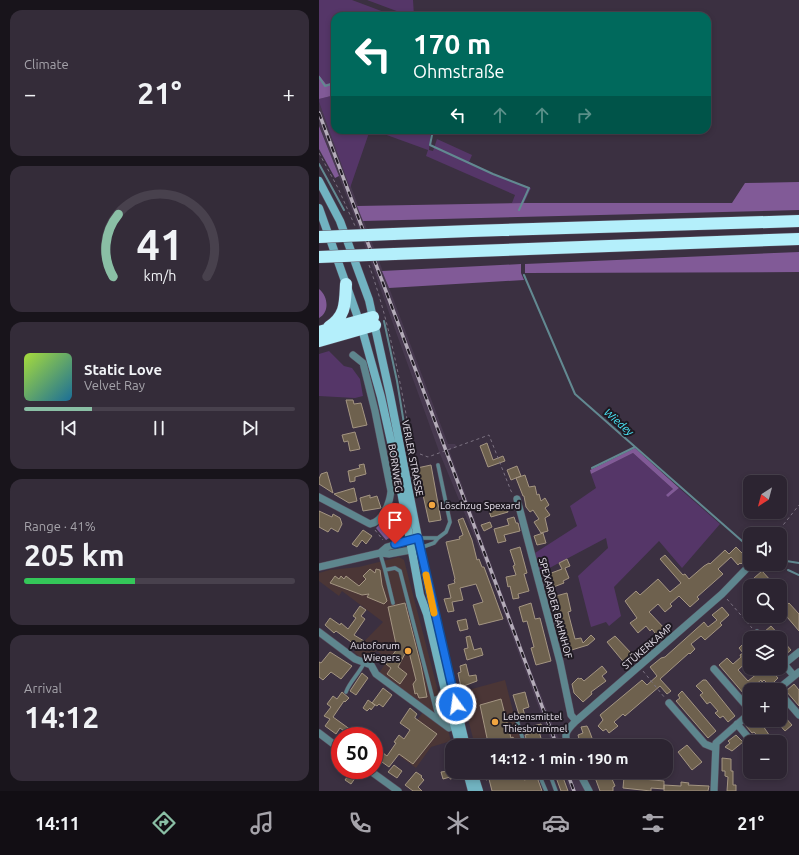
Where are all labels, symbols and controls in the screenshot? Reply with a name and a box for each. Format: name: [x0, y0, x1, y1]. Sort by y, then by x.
icon: left: [347, 28, 399, 80]
text: 170 m: [413, 28, 491, 59]
text: Climate: [24, 57, 69, 71]
text: Ohmstraße: [413, 61, 505, 81]
text: 21°: [137, 76, 182, 110]
text: −: [24, 81, 36, 106]
text: +: [283, 81, 295, 106]
icon: left: [447, 104, 469, 126]
icon: ahead: [489, 104, 511, 126]
icon: ahead: [531, 104, 553, 126]
icon: right: [573, 104, 595, 126]
text: 41: [136, 221, 183, 268]
text: km/h: [143, 268, 176, 284]
text: Static Love: [84, 361, 162, 378]
text: Velvet Ray: [84, 378, 145, 392]
water label: Wiedey: [602, 406, 637, 439]
icon: previous: [58, 417, 80, 439]
icon: pause: [148, 417, 170, 439]
icon: next: [239, 417, 261, 439]
street label: VERLER STRASSE: [400, 419, 425, 498]
street label: BORNWEG: [386, 443, 405, 493]
north arrow: [743, 475, 787, 519]
map controls: [743, 475, 787, 779]
marker: Löschzug Spexard: [427, 500, 437, 510]
place label: Löschzug Spexard: [440, 500, 521, 511]
pin: [378, 503, 412, 544]
icon: arrive: [384, 509, 406, 531]
text: Range · 41%: [24, 519, 96, 533]
button: sound: [743, 527, 787, 571]
text: 205 km: [24, 538, 125, 572]
street label: SPEXARDER BAHNHOF: [537, 556, 574, 660]
button: search: [743, 579, 787, 623]
street label: STÜKERKAMP: [620, 622, 675, 671]
button: layers: [743, 631, 787, 675]
place label: Autoforum Wiegers: [350, 640, 400, 663]
marker: Autoforum Wiegers: [403, 646, 413, 656]
text: Arrival: [24, 681, 62, 695]
position arrow: [435, 683, 477, 725]
button: +: [743, 683, 787, 727]
text: 14:12: [24, 700, 99, 734]
place label: Lebensmittel Thiesbrummel: [503, 711, 568, 734]
marker: Lebensmittel Thiesbrummel: [490, 717, 500, 727]
speed limit sign: 50: [331, 727, 383, 779]
button: −: [743, 735, 787, 779]
text: 14:12 · 1 min · 190 m: [490, 750, 628, 767]
icon: directions: [150, 809, 178, 837]
icon: music: [248, 809, 276, 837]
icon: phone: [346, 809, 374, 837]
icon: climate: [444, 809, 472, 837]
icon: car: [542, 809, 570, 837]
icon: filters: [639, 809, 667, 837]
text: 14:11: [35, 813, 80, 833]
text: 21°: [737, 813, 764, 833]

